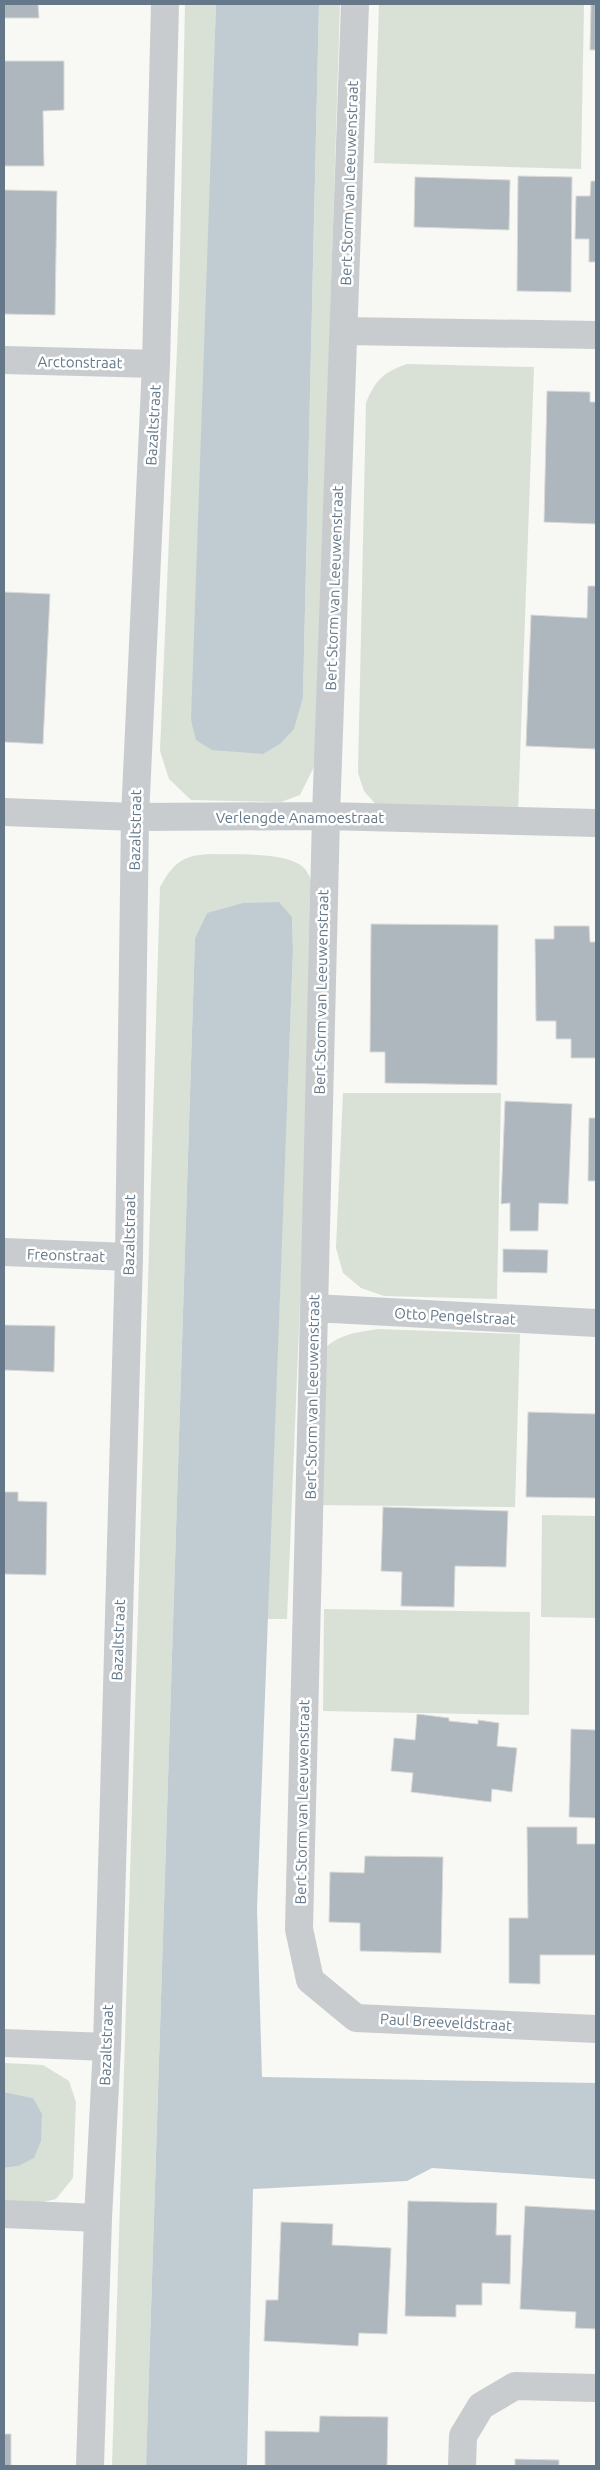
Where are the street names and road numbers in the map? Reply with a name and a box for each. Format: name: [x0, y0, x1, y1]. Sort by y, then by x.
street label: Bert Storm van Leeuwenstraat: [337, 80, 361, 286]
street label: Arctonstraat: [37, 353, 123, 371]
street label: Bazaltstraat: [142, 384, 164, 466]
street label: Bert Storm van Leeuwenstraat: [322, 485, 346, 691]
street label: Bazaltstraat: [126, 789, 144, 871]
street label: Verlengde Anamoestraat: [216, 809, 384, 826]
street label: Bert Storm van Leeuwenstraat: [311, 889, 331, 1095]
street label: Bazaltstraat: [120, 1194, 138, 1276]
street label: Freonstraat: [27, 1245, 106, 1265]
street label: Bert Storm van Leeuwenstraat: [302, 1294, 322, 1500]
street label: Otto Pengelstraat: [394, 1304, 516, 1328]
street label: Bazaltstraat: [108, 1599, 128, 1681]
street label: Bert Storm van Leeuwenstraat: [292, 1699, 312, 1905]
street label: Bazaltstraat: [96, 2004, 116, 2086]
street label: Paul Breeveldstraat: [380, 2010, 512, 2034]

